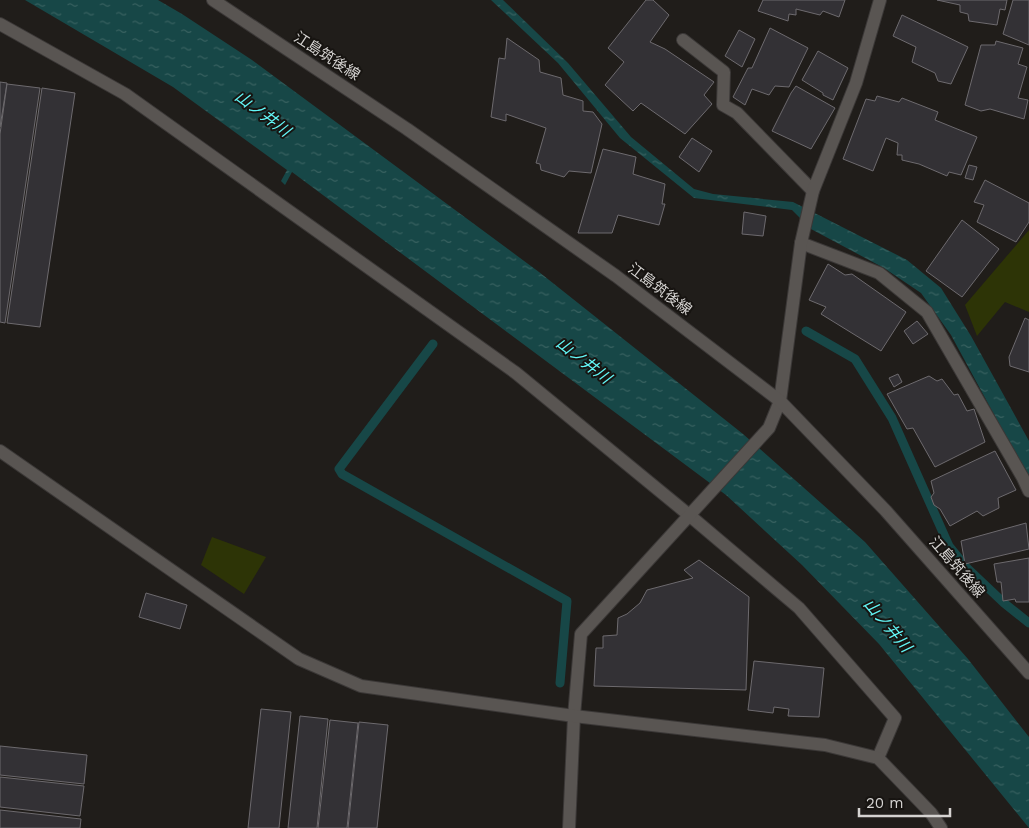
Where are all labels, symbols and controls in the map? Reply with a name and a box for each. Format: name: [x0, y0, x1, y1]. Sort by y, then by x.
street label: 江島筑後線: [291, 28, 363, 84]
water label: 山ノ井川: [231, 87, 296, 141]
street label: 江島筑後線: [625, 259, 695, 319]
water label: 山ノ井川: [553, 333, 616, 389]
street label: 江島筑後線: [926, 533, 988, 601]
water label: 山ノ井川: [860, 595, 917, 657]
scale bar: [859, 786, 950, 818]
text: 20 m: [866, 794, 904, 812]

